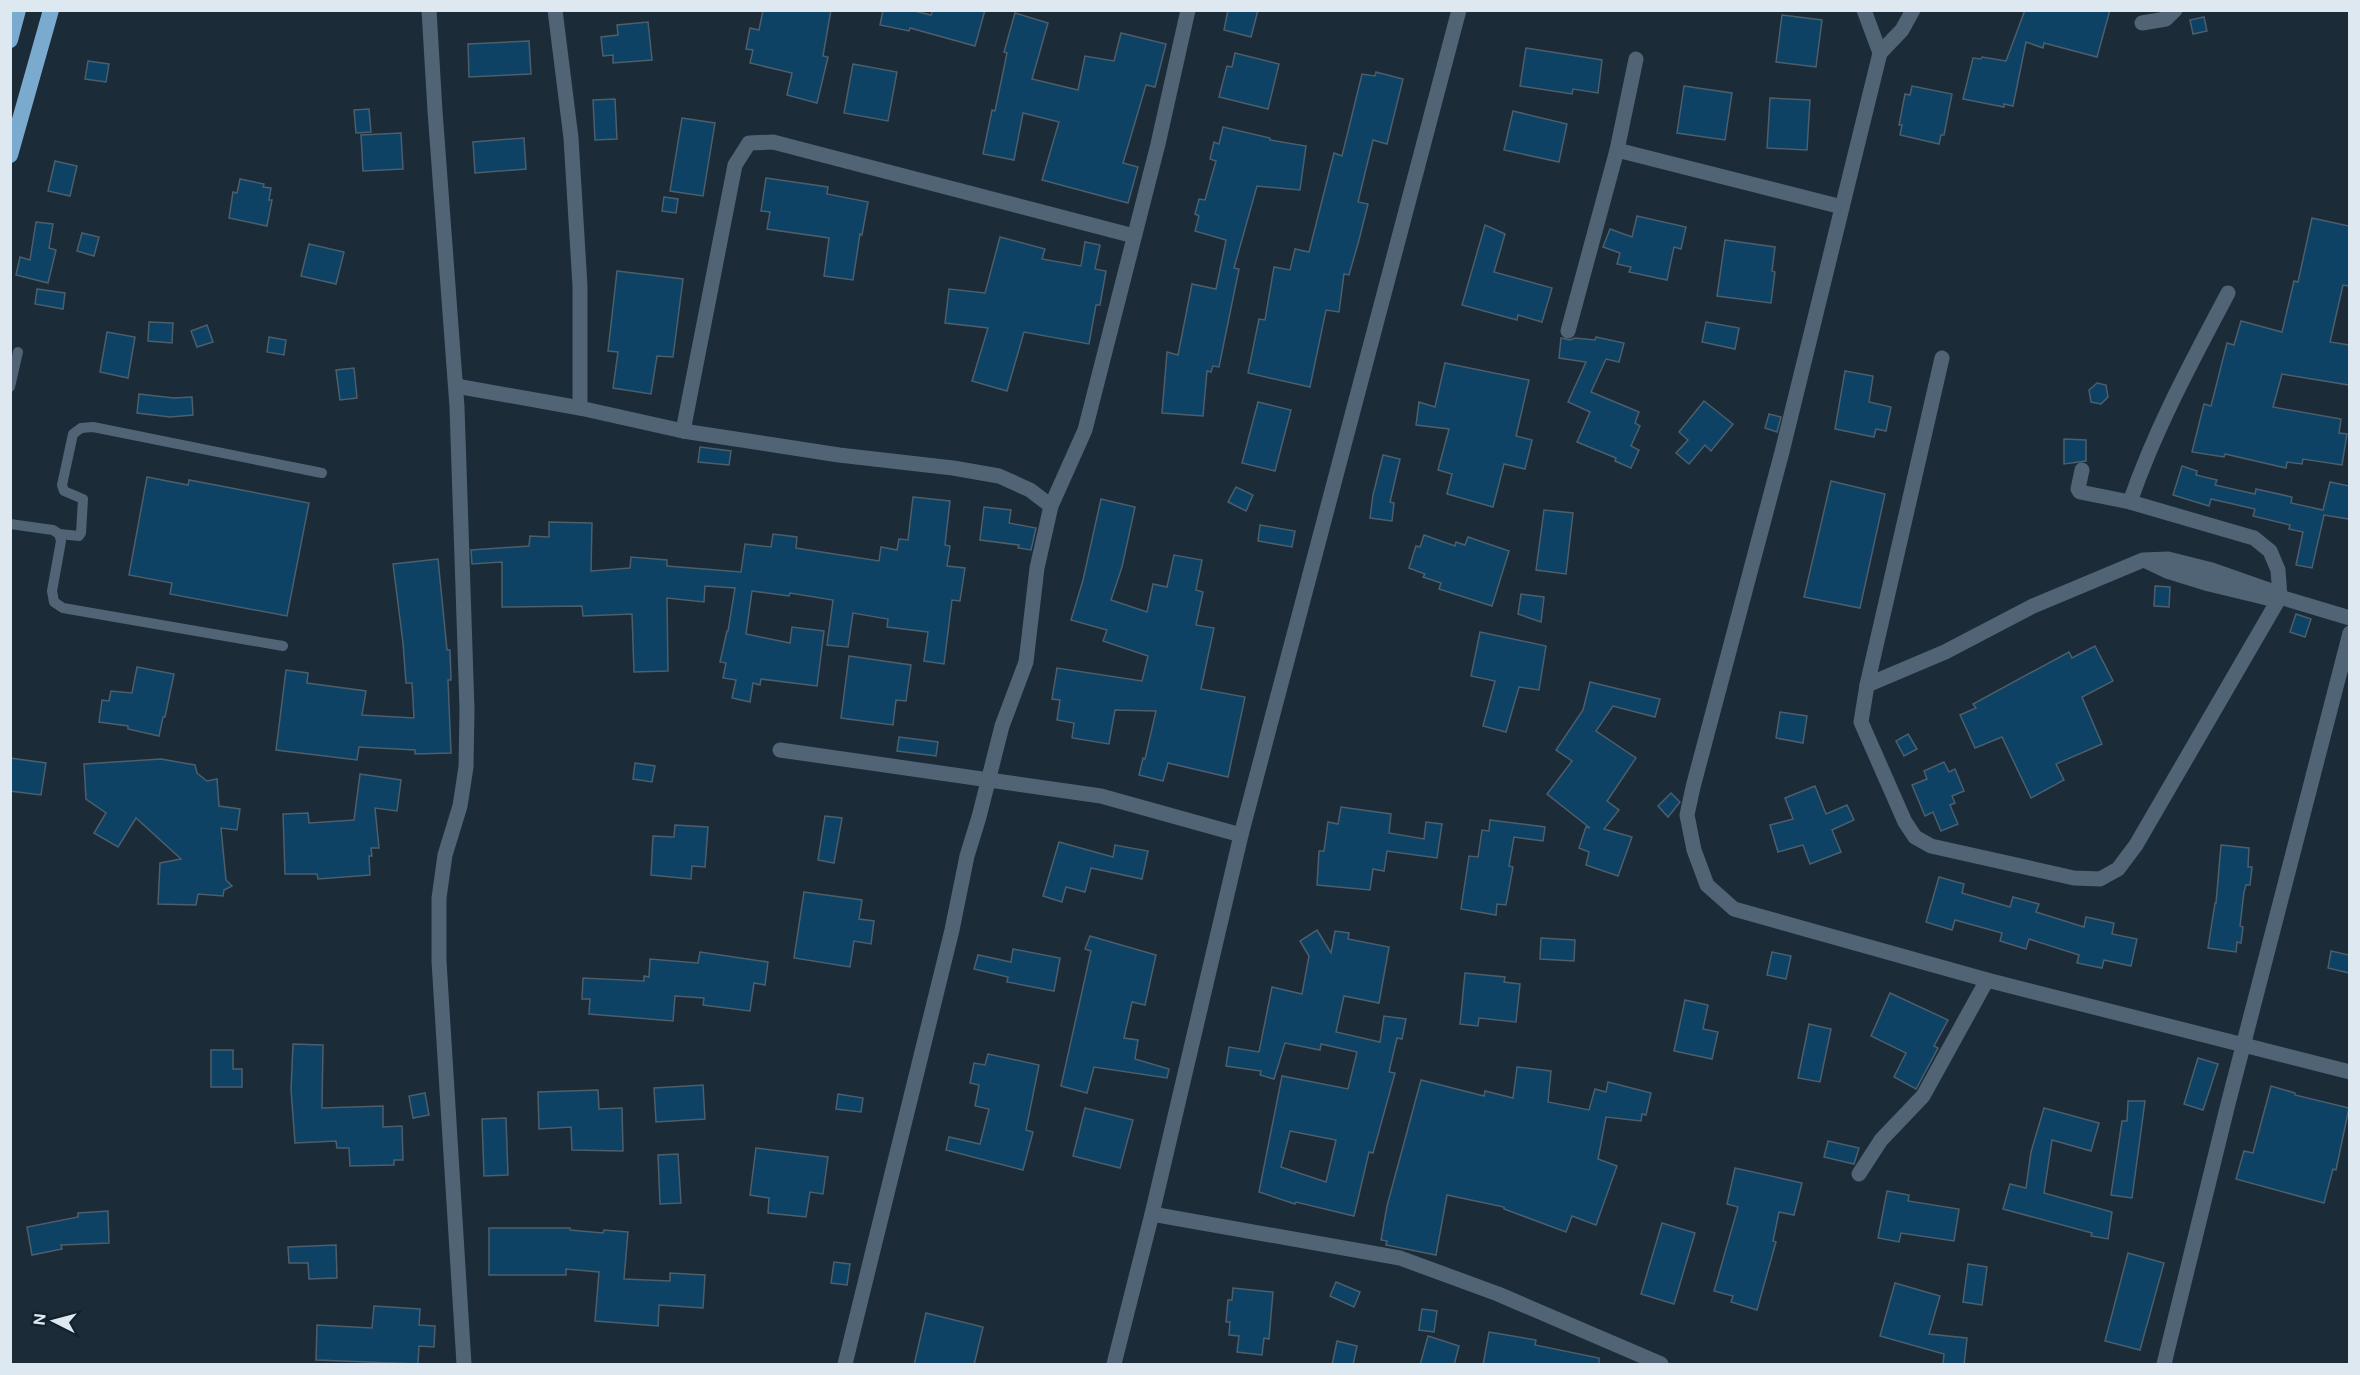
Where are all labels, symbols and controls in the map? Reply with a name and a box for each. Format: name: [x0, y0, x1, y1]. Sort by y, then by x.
north arrow: [24, 1291, 84, 1351]
text: N: [29, 1313, 51, 1326]

